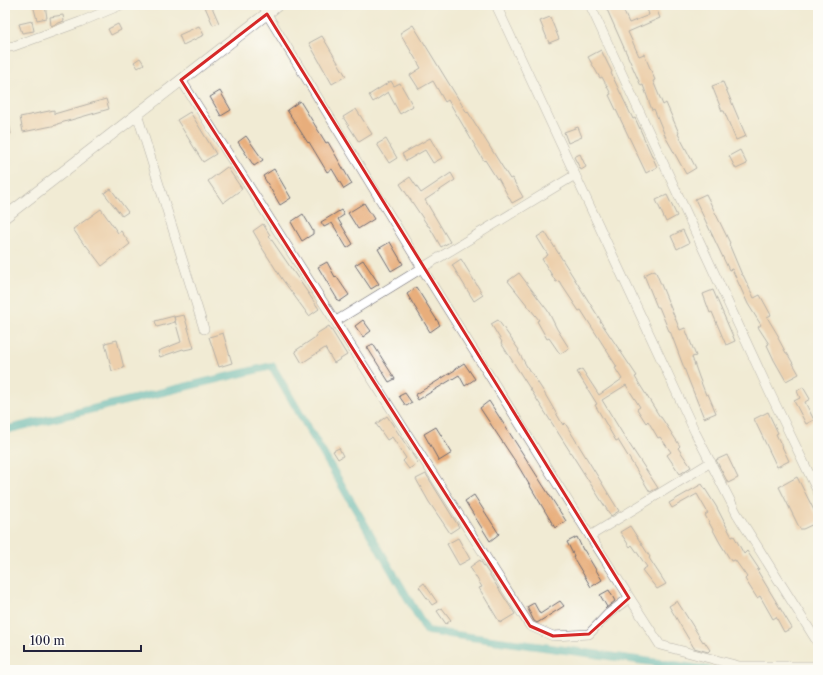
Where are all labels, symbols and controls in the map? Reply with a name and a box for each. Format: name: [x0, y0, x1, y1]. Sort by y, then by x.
scale bar: [24, 627, 141, 653]
text: 100 m: [30, 633, 65, 648]

